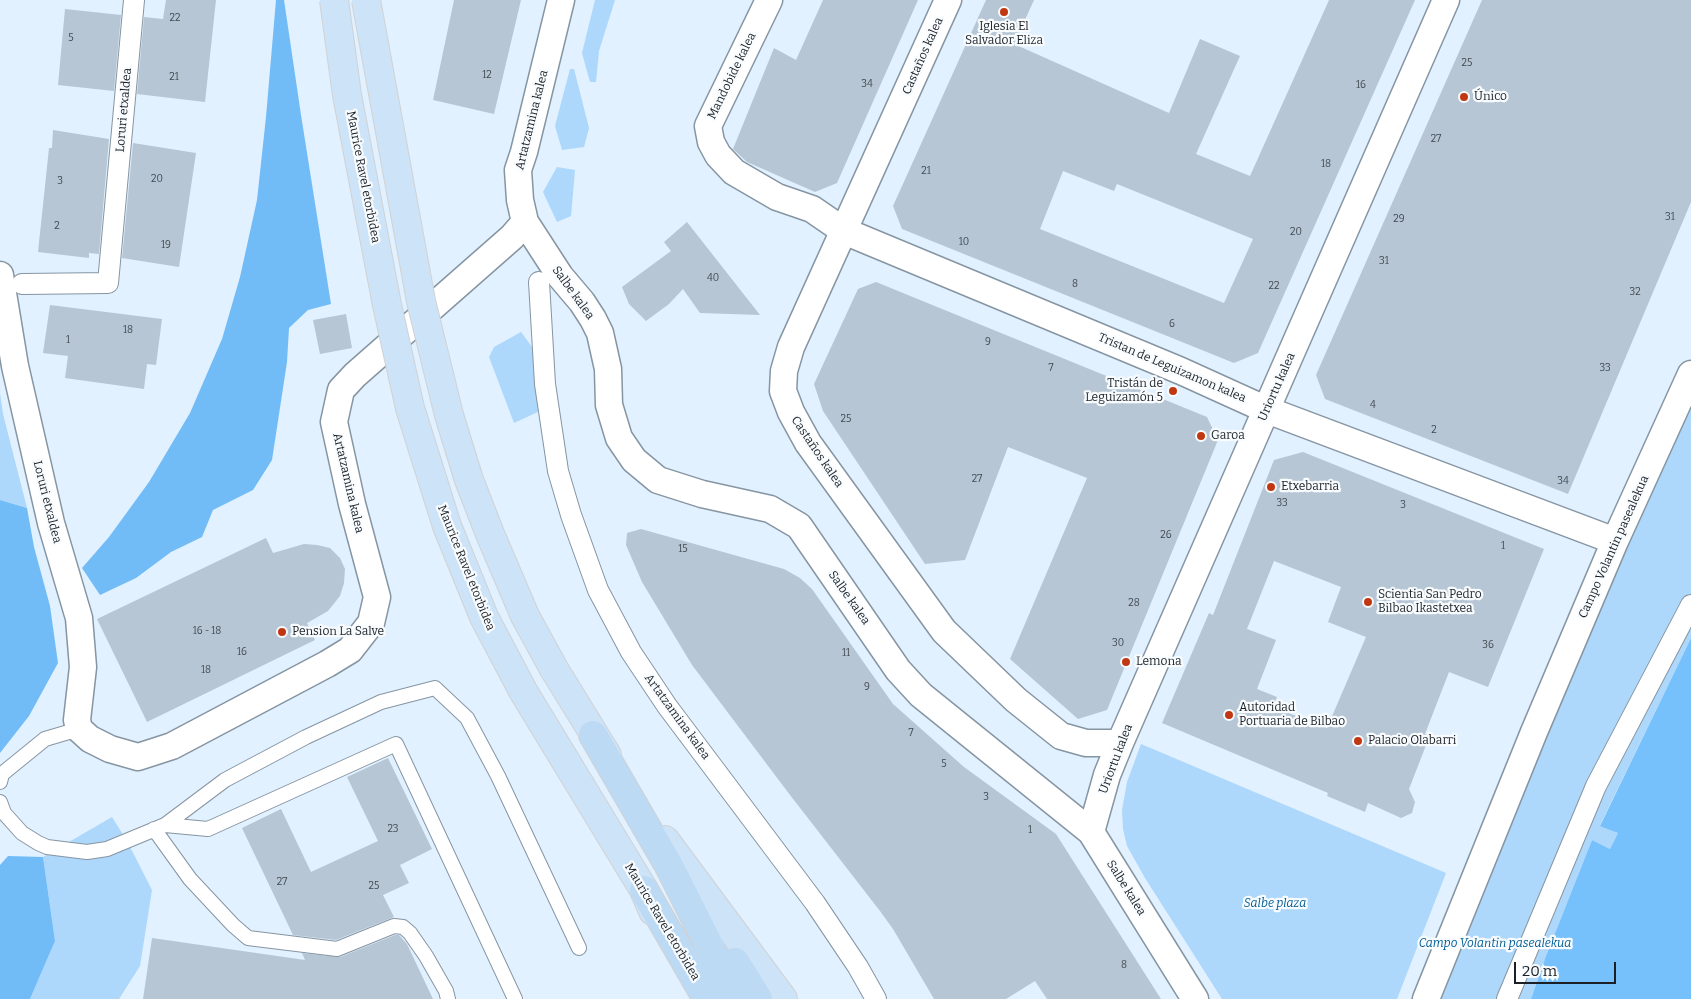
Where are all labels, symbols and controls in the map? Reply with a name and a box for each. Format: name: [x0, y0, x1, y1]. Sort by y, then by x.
marker: Iglesia El Salvador Eliza: [998, 6, 1010, 18]
house number: 22: [170, 12, 180, 24]
street label: Castaños kalea: [900, 15, 946, 97]
place label: Iglesia El Salvador Eliza: [965, 20, 1043, 48]
street label: Mandobide kalea: [705, 30, 759, 122]
house number: 5: [68, 32, 74, 44]
house number: 25: [1462, 57, 1472, 69]
street label: Loruri etxaldea: [113, 67, 135, 153]
house number: 12: [482, 69, 492, 81]
street label: Artatzamina kalea: [513, 69, 551, 171]
house number: 21: [169, 71, 179, 83]
house number: 34: [861, 78, 873, 90]
house number: 16: [1356, 79, 1366, 91]
place label: Único: [1474, 90, 1507, 104]
marker: Único: [1458, 91, 1470, 103]
street label: Maurice Ravel etorbidea: [343, 110, 383, 244]
house number: 27: [1431, 133, 1441, 145]
house number: 18: [1321, 158, 1331, 170]
house number: 21: [921, 165, 931, 177]
house number: 20: [151, 173, 163, 185]
house number: 3: [57, 175, 63, 187]
house number: 31: [1665, 211, 1675, 223]
house number: 29: [1393, 213, 1405, 225]
house number: 2: [54, 220, 60, 232]
house number: 20: [1290, 226, 1302, 238]
house number: 10: [959, 236, 969, 248]
house number: 19: [161, 239, 171, 251]
house number: 31: [1379, 255, 1389, 267]
street label: Salbe kalea: [549, 264, 597, 322]
house number: 40: [707, 272, 719, 284]
house number: 8: [1072, 278, 1078, 290]
house number: 22: [1269, 280, 1279, 292]
house number: 32: [1629, 286, 1641, 298]
house number: 6: [1169, 318, 1175, 330]
house number: 18: [123, 324, 133, 336]
street label: Tristan de Leguizamon kalea: [1096, 330, 1248, 406]
house number: 1: [66, 334, 70, 346]
house number: 9: [985, 336, 991, 348]
street label: Uriortu kalea: [1255, 350, 1299, 424]
house number: 7: [1048, 362, 1054, 374]
house number: 33: [1599, 362, 1611, 374]
place label: Tristán de Leguizamón 5: [1085, 377, 1163, 405]
marker: Tristán de Leguizamón 5: [1167, 385, 1179, 397]
house number: 4: [1370, 399, 1376, 411]
house number: 25: [841, 413, 851, 425]
street label: Castaños kalea: [788, 414, 846, 490]
house number: 2: [1431, 424, 1437, 436]
place label: Garoa: [1211, 429, 1245, 443]
marker: Garoa: [1195, 430, 1207, 442]
street label: Artatzamina kalea: [329, 432, 367, 534]
street label: Loruri etxaldea: [30, 459, 64, 545]
house number: 27: [972, 473, 982, 485]
street label: Campo Volantin pasealekua: [1576, 473, 1652, 621]
house number: 34: [1557, 475, 1569, 487]
place label: Etxebarria: [1281, 480, 1339, 494]
marker: Etxebarria: [1265, 481, 1277, 493]
house number: 33: [1276, 497, 1288, 509]
house number: 3: [1400, 499, 1406, 511]
street label: Maurice Ravel etorbidea: [434, 503, 498, 633]
house number: 26: [1160, 529, 1172, 541]
house number: 1: [1501, 540, 1505, 552]
house number: 15: [678, 543, 688, 555]
street label: Salbe kalea: [825, 568, 873, 628]
place label: Scientia San Pedro Bilbao Ikastetxea: [1378, 588, 1482, 616]
marker: Scientia San Pedro Bilbao Ikastetxea: [1362, 596, 1374, 608]
house number: 28: [1128, 597, 1140, 609]
house number: 16 - 18: [193, 625, 221, 637]
place label: Pension La Salve: [292, 625, 384, 639]
marker: Pension La Salve: [276, 626, 288, 638]
house number: 30: [1112, 637, 1124, 649]
house number: 36: [1482, 639, 1494, 651]
house number: 16: [237, 646, 247, 658]
house number: 11: [842, 647, 850, 659]
place label: Lemona: [1136, 655, 1182, 669]
marker: Lemona: [1120, 656, 1132, 668]
house number: 18: [201, 664, 211, 676]
street label: Artatzamina kalea: [641, 671, 713, 763]
house number: 9: [864, 681, 870, 693]
place label: Autoridad Portuaria de Bilbao: [1239, 701, 1345, 729]
marker: Autoridad Portuaria de Bilbao: [1223, 709, 1235, 721]
street label: Uriortu kalea: [1096, 722, 1136, 796]
house number: 7: [908, 727, 914, 739]
place label: Palacio Olabarri: [1368, 734, 1456, 748]
marker: Palacio Olabarri: [1352, 735, 1364, 747]
house number: 5: [941, 758, 947, 770]
house number: 3: [983, 791, 989, 803]
house number: 23: [387, 823, 399, 835]
house number: 1: [1028, 824, 1032, 836]
street label: Salbe kalea: [1103, 858, 1149, 918]
street label: Maurice Ravel etorbidea: [621, 861, 703, 983]
house number: 27: [277, 876, 287, 888]
house number: 25: [369, 880, 379, 892]
park label: Salbe plaza: [1244, 897, 1306, 911]
park label: Campo Volantin pasealekua: [1419, 937, 1571, 951]
scale bar: [1516, 952, 1618, 984]
house number: 8: [1121, 959, 1127, 971]
text: 20 m: [1522, 962, 1557, 980]

